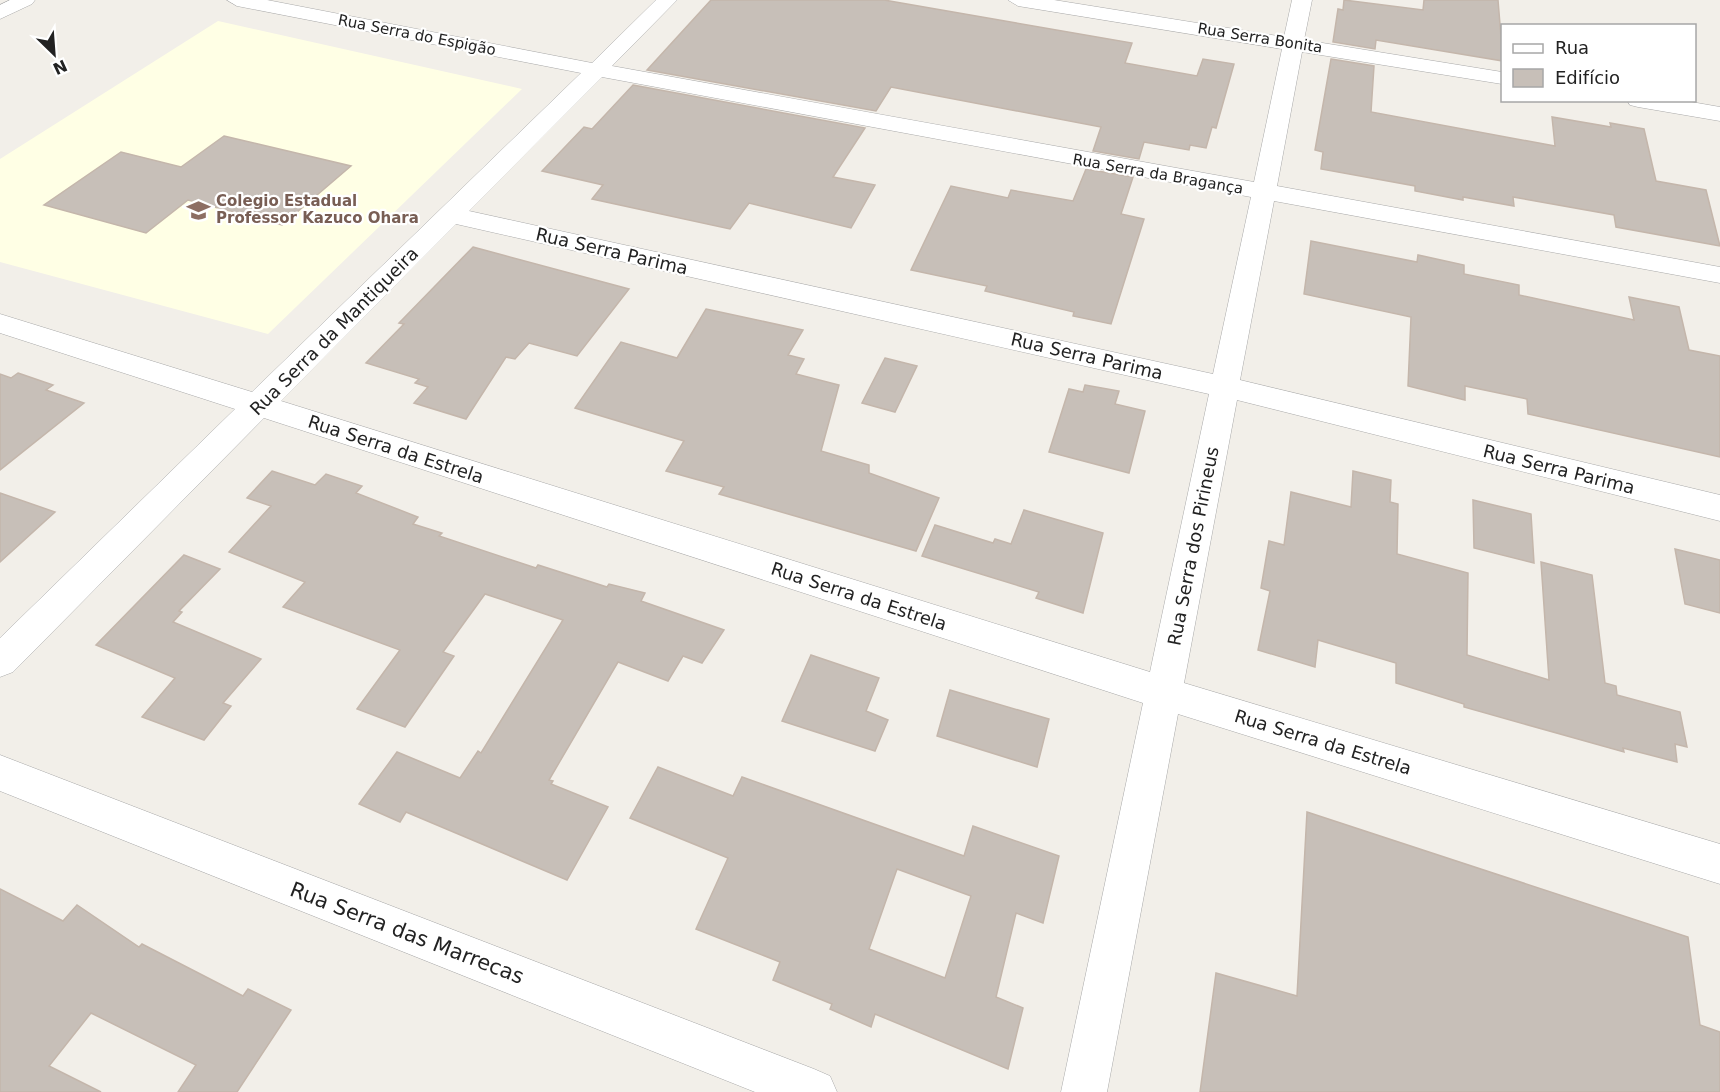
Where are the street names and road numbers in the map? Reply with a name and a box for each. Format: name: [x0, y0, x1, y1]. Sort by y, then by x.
street label: Rua Serra do Espigão: [337, 11, 497, 59]
street label: Rua Serra Bonita: [1196, 19, 1324, 57]
street label: Rua Serra da Bragança: [1071, 150, 1245, 198]
street label: Rua Serra Parima: [534, 223, 690, 279]
street label: Rua Serra da Mantiqueira: [246, 243, 422, 419]
street label: Rua Serra Parima: [1009, 328, 1165, 384]
street label: Rua Serra da Estrela: [305, 411, 487, 487]
street label: Rua Serra Parima: [1481, 440, 1637, 498]
street label: Rua Serra dos Pirineus: [1163, 445, 1223, 647]
street label: Rua Serra da Estrela: [768, 558, 950, 634]
street label: Rua Serra da Estrela: [1232, 705, 1414, 779]
street label: Rua Serra das Marrecas: [287, 877, 527, 989]

